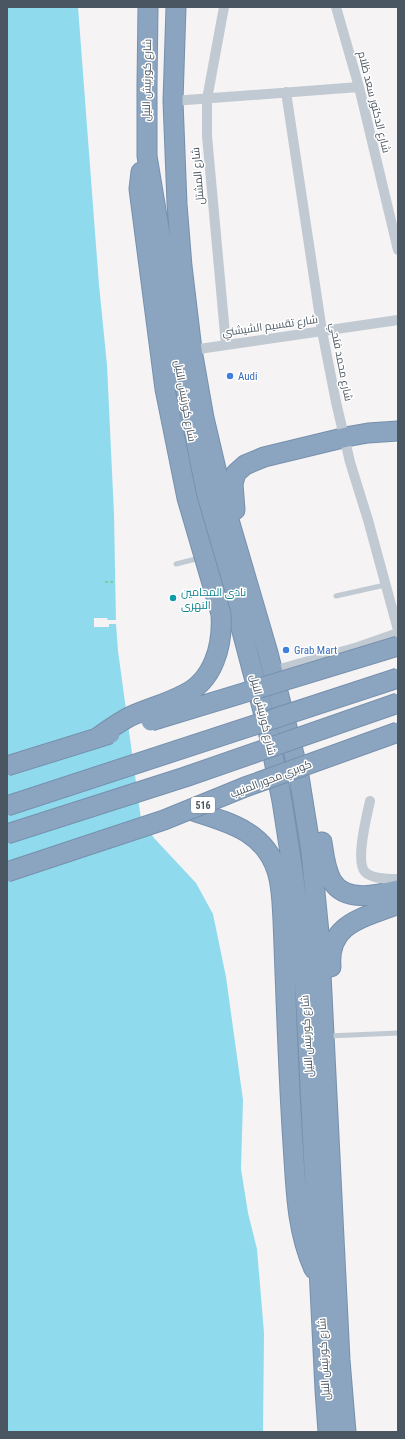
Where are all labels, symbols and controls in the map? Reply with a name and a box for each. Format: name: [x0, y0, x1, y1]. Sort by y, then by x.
street label: شارع كورنيش النيل: [140, 39, 155, 121]
street label: شارع الدكتور سعد ظلام: [354, 50, 393, 155]
street label: شارع المشتل: [189, 147, 208, 205]
street label: شارع تقسيم الشيشني: [221, 313, 319, 341]
street label: شارع محمد فتحي: [325, 322, 355, 403]
street label: شارع كورنيش النيل: [170, 359, 199, 443]
place label: Audi: [238, 370, 258, 383]
marker: Audi: [225, 371, 235, 381]
place label: نادى المحامين النهرى: [181, 586, 246, 612]
marker: نادى المحامين النهرى: [168, 593, 178, 603]
place label: Grab Mart: [294, 644, 337, 657]
marker: Grab Mart: [281, 645, 291, 655]
street label: شارع كورنيش النيل: [246, 673, 279, 757]
street label: كوبري محور المنيب: [228, 757, 314, 802]
road number: 516: [191, 797, 215, 813]
street label: شارع كورنيش النيل: [298, 994, 317, 1078]
street label: شارع كورنيش النيل: [315, 1317, 334, 1401]

